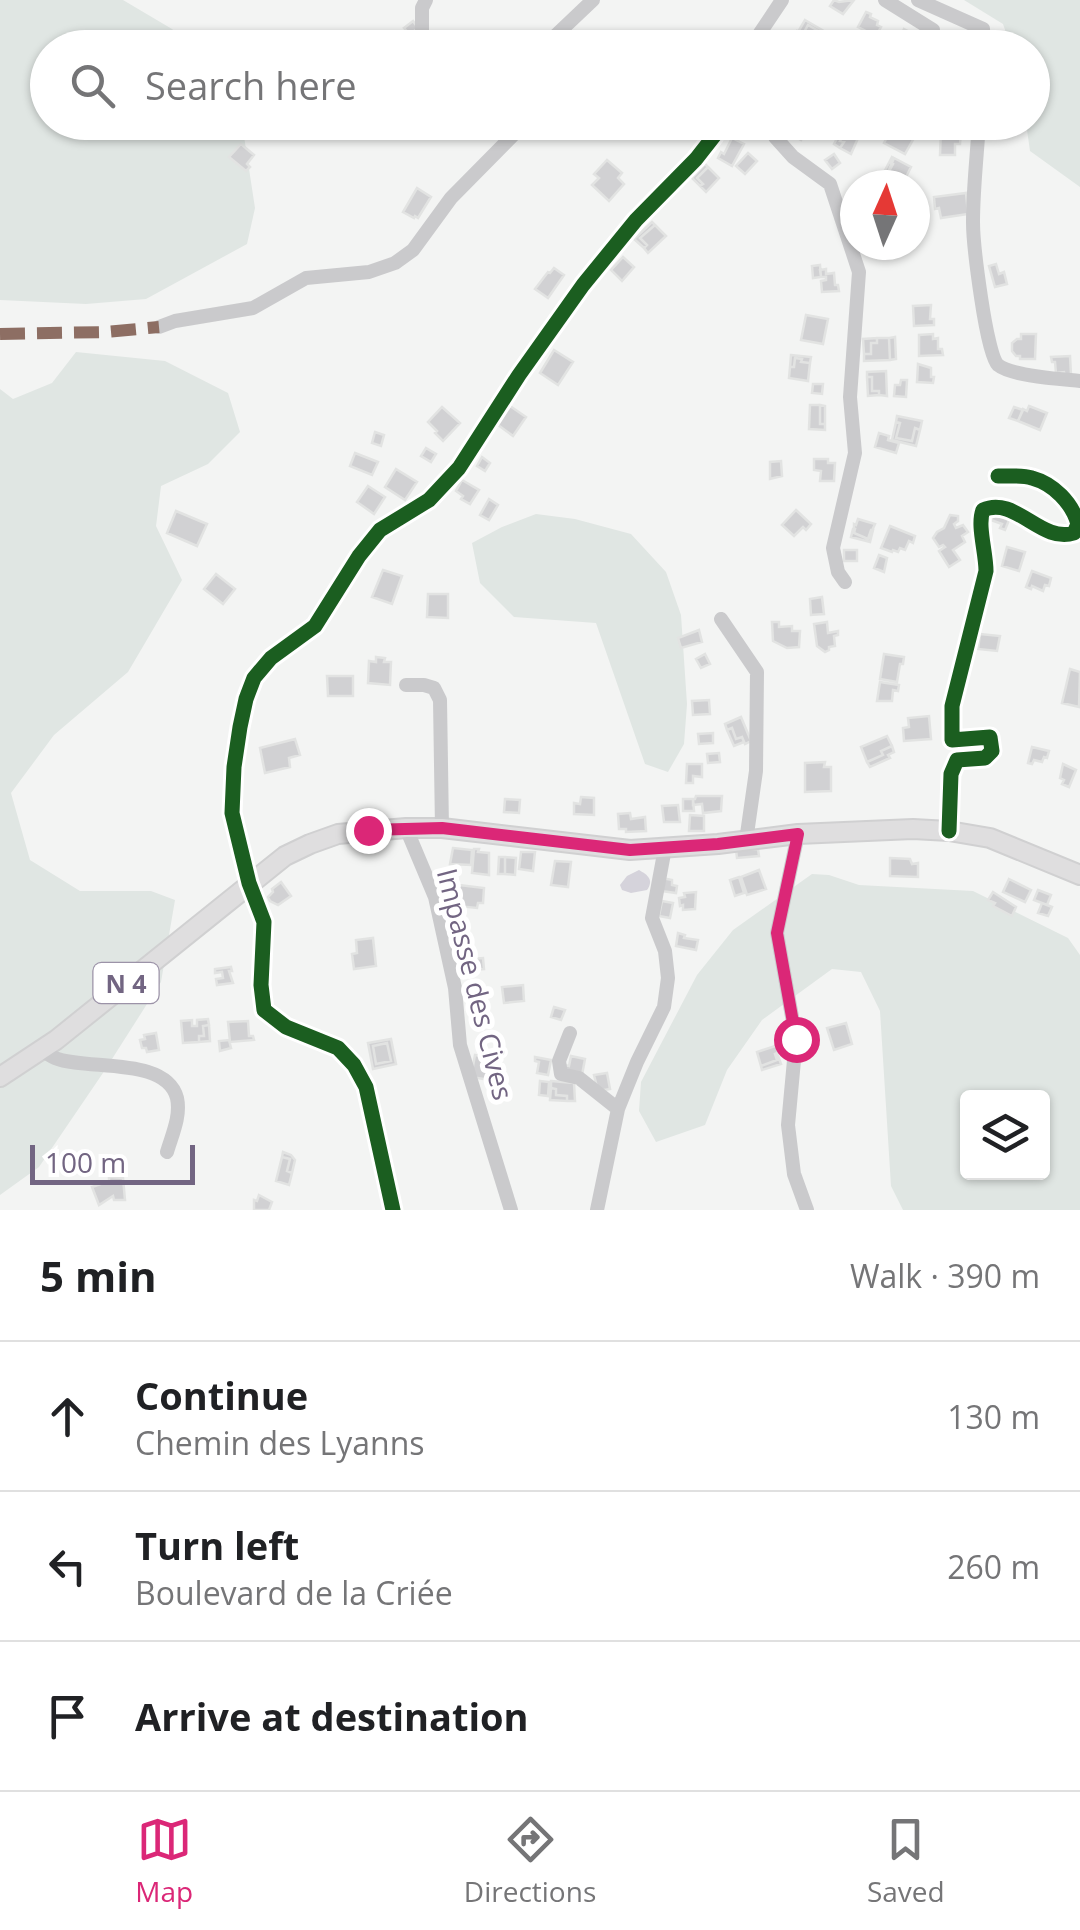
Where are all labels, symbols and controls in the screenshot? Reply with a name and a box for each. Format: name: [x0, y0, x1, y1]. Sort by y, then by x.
search box: [30, 30, 1050, 140]
icon: search: [65, 58, 120, 113]
text: Search here: [145, 59, 357, 111]
north arrow: [840, 170, 930, 260]
route end: [346, 808, 392, 854]
street label: Impasse des Cives: [429, 864, 523, 1104]
road number: N 4: [94, 963, 158, 1003]
route start: [774, 1017, 820, 1063]
map controls: [960, 1090, 1050, 1180]
button: layers: [960, 1090, 1050, 1180]
scale bar: [30, 1140, 195, 1184]
text: 100 m: [45, 1143, 126, 1181]
text: 5 min: [40, 1247, 157, 1304]
text: Walk · 390 m: [850, 1254, 1040, 1297]
text: Continue: [135, 1369, 308, 1421]
icon: ahead: [40, 1389, 95, 1444]
text: 130 m: [947, 1395, 1040, 1438]
text: Chemin des Lyanns: [135, 1421, 425, 1464]
text: Turn left: [135, 1519, 299, 1571]
icon: left: [40, 1539, 95, 1594]
text: 260 m: [947, 1545, 1040, 1588]
text: Boulevard de la Criée: [135, 1571, 453, 1614]
icon: arrive: [40, 1689, 95, 1744]
text: Arrive at destination: [135, 1690, 529, 1742]
tab: Map: [135, 1812, 193, 1910]
tab: Directions: [464, 1812, 596, 1910]
tab: Saved: [867, 1812, 945, 1910]

